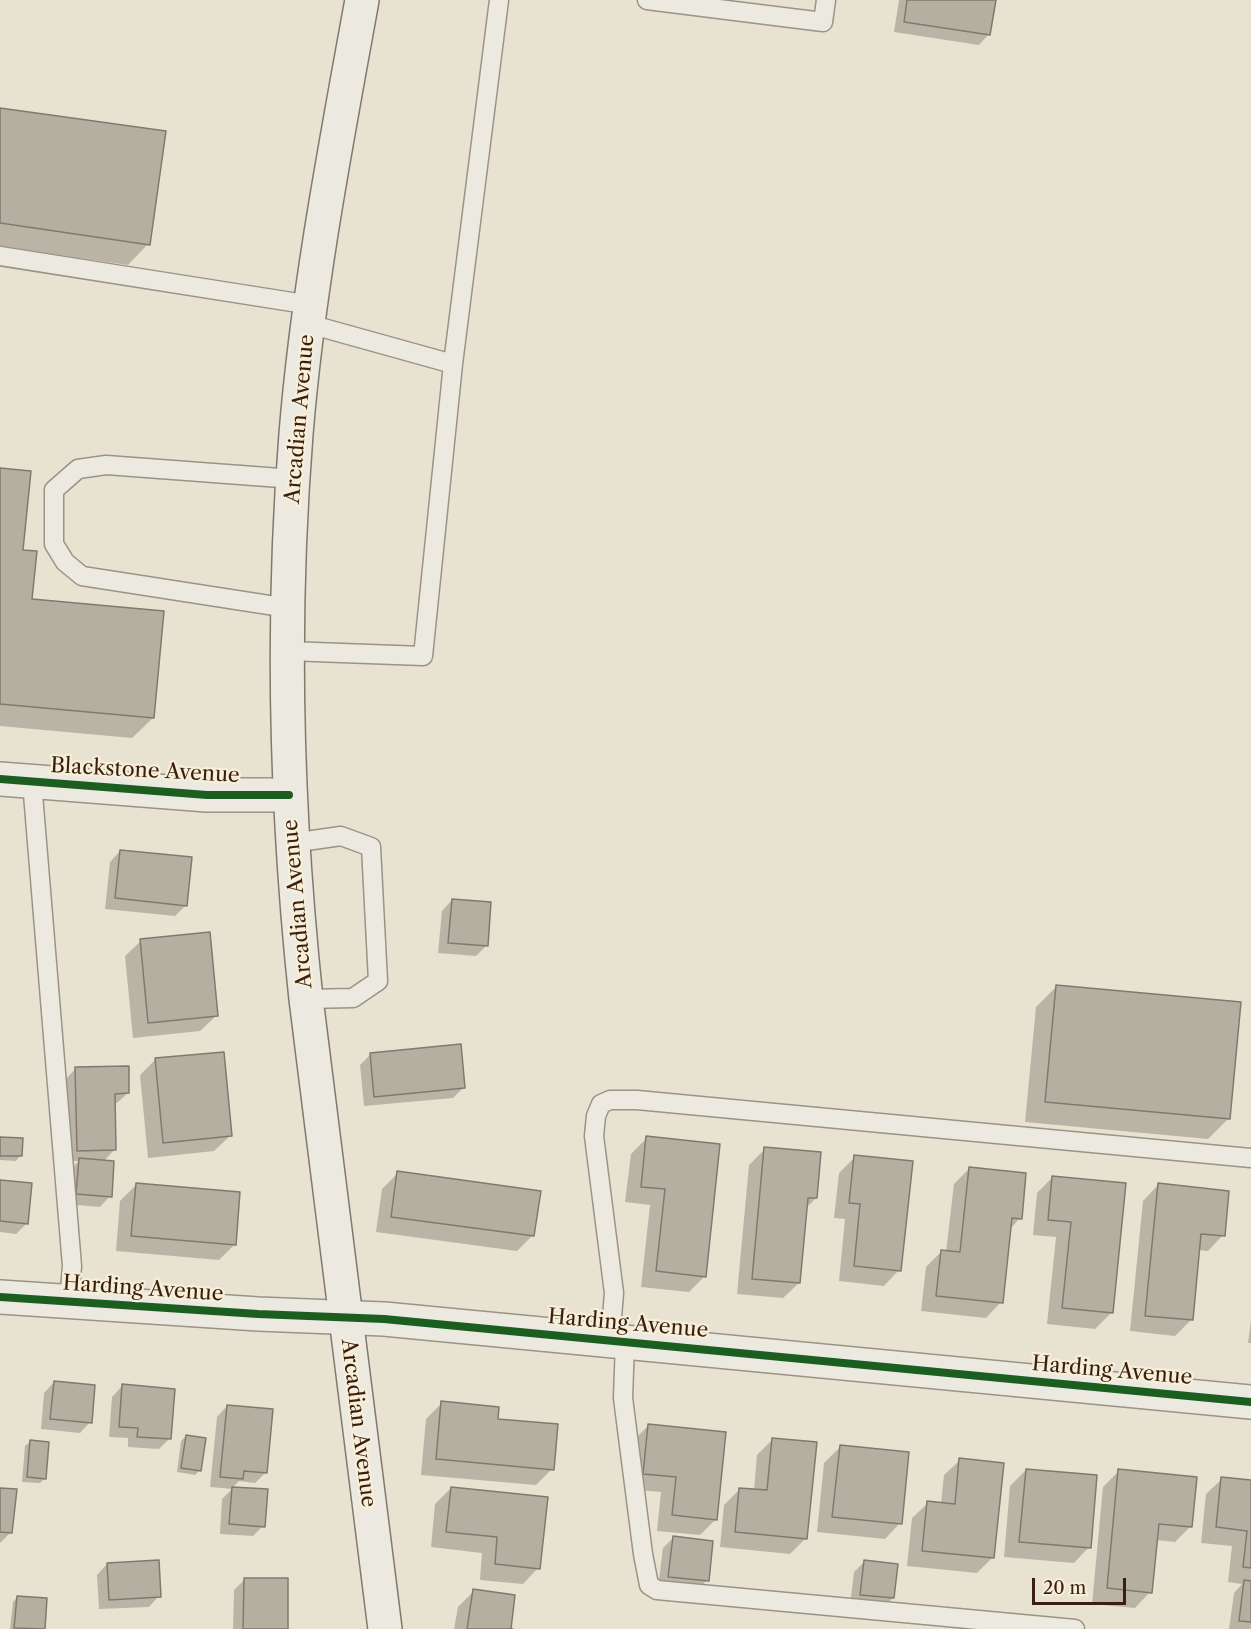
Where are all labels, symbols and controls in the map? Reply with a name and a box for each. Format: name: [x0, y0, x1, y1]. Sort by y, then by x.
street label: Arcadian Avenue: [280, 333, 320, 505]
street label: Blackstone Avenue: [50, 753, 240, 789]
street label: Arcadian Avenue: [278, 818, 318, 990]
street label: Harding Avenue: [62, 1271, 224, 1307]
street label: Harding Avenue: [547, 1304, 709, 1344]
street label: Arcadian Avenue: [335, 1337, 381, 1509]
street label: Harding Avenue: [1031, 1351, 1193, 1391]
scale bar: [1035, 1566, 1130, 1604]
text: 20 m: [1043, 1577, 1086, 1599]

